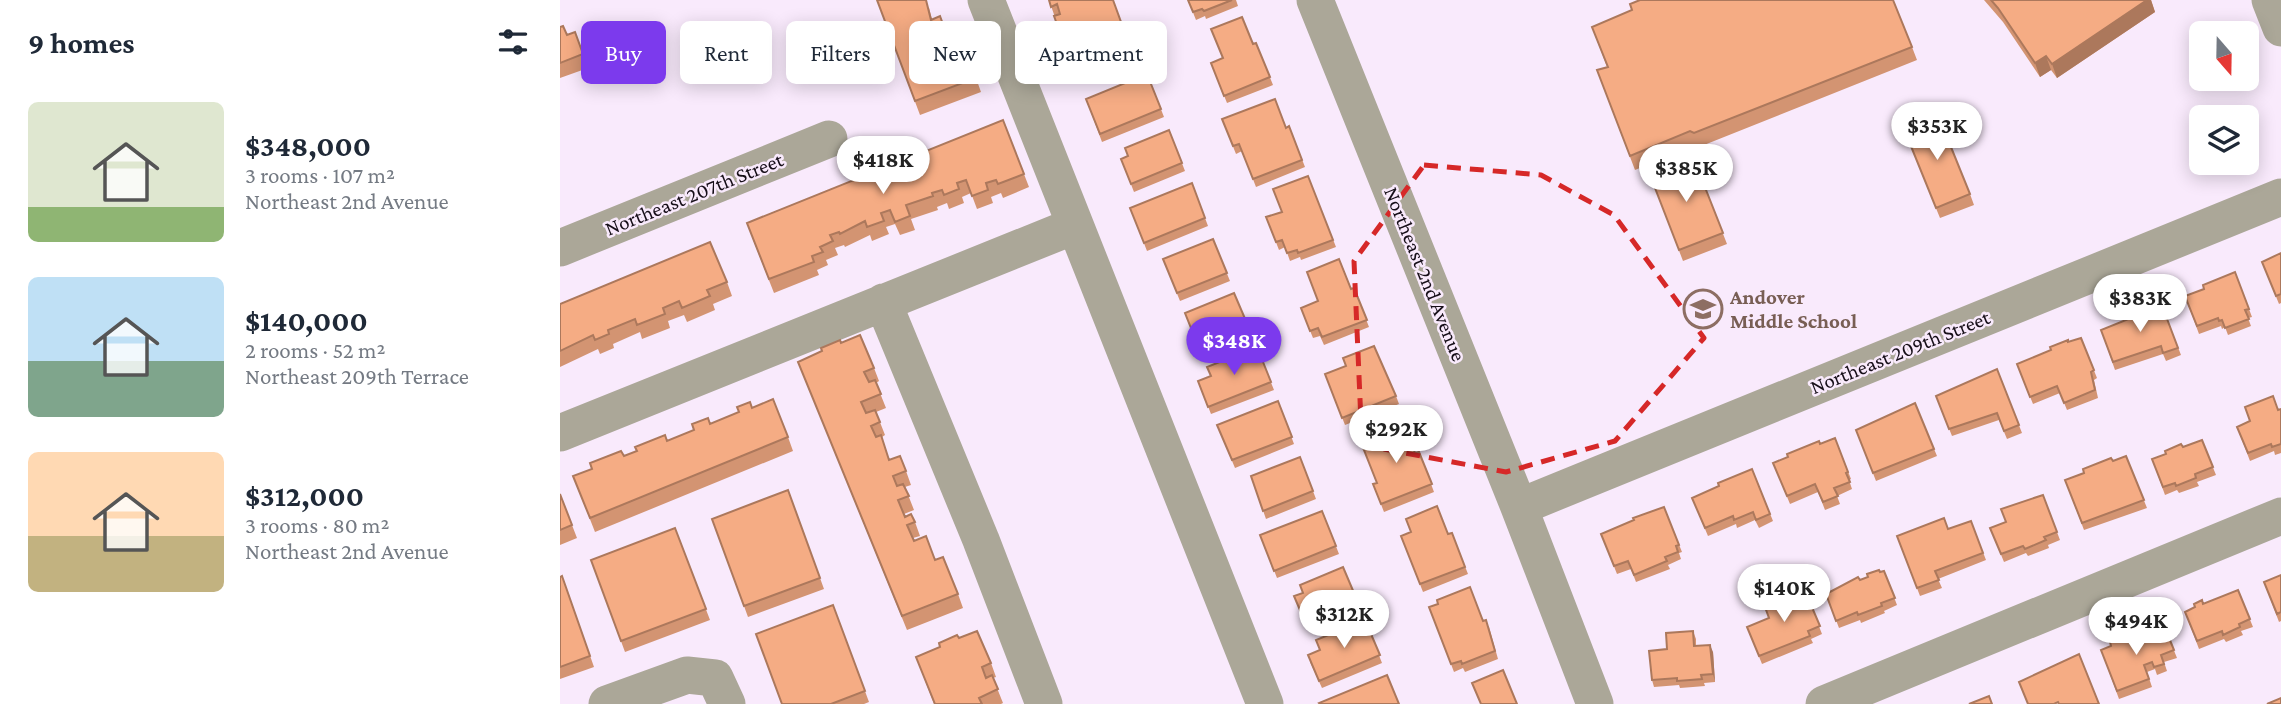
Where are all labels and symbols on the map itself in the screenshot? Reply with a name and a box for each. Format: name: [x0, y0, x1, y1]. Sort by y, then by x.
north arrow: [2189, 21, 2259, 91]
pin: $353K: [1888, 102, 1986, 162]
pin: $418K: [834, 136, 932, 196]
pin: $385K: [1637, 144, 1735, 204]
street label: Northeast 207th Street: [601, 147, 788, 241]
street label: Northeast 2nd Avenue: [1379, 183, 1471, 365]
pin: $383K: [2091, 274, 2189, 334]
place label: Andover Middle School: [1729, 285, 1857, 333]
school or university icon: Andover Middle School: [1682, 288, 1724, 330]
street label: Northeast 209th Street: [1807, 305, 1994, 399]
pin: $348K: [1185, 318, 1283, 377]
pin: $292K: [1347, 406, 1445, 465]
pin: $140K: [1735, 564, 1833, 624]
pin: $312K: [1295, 590, 1393, 650]
pin: $494K: [2087, 598, 2185, 657]

